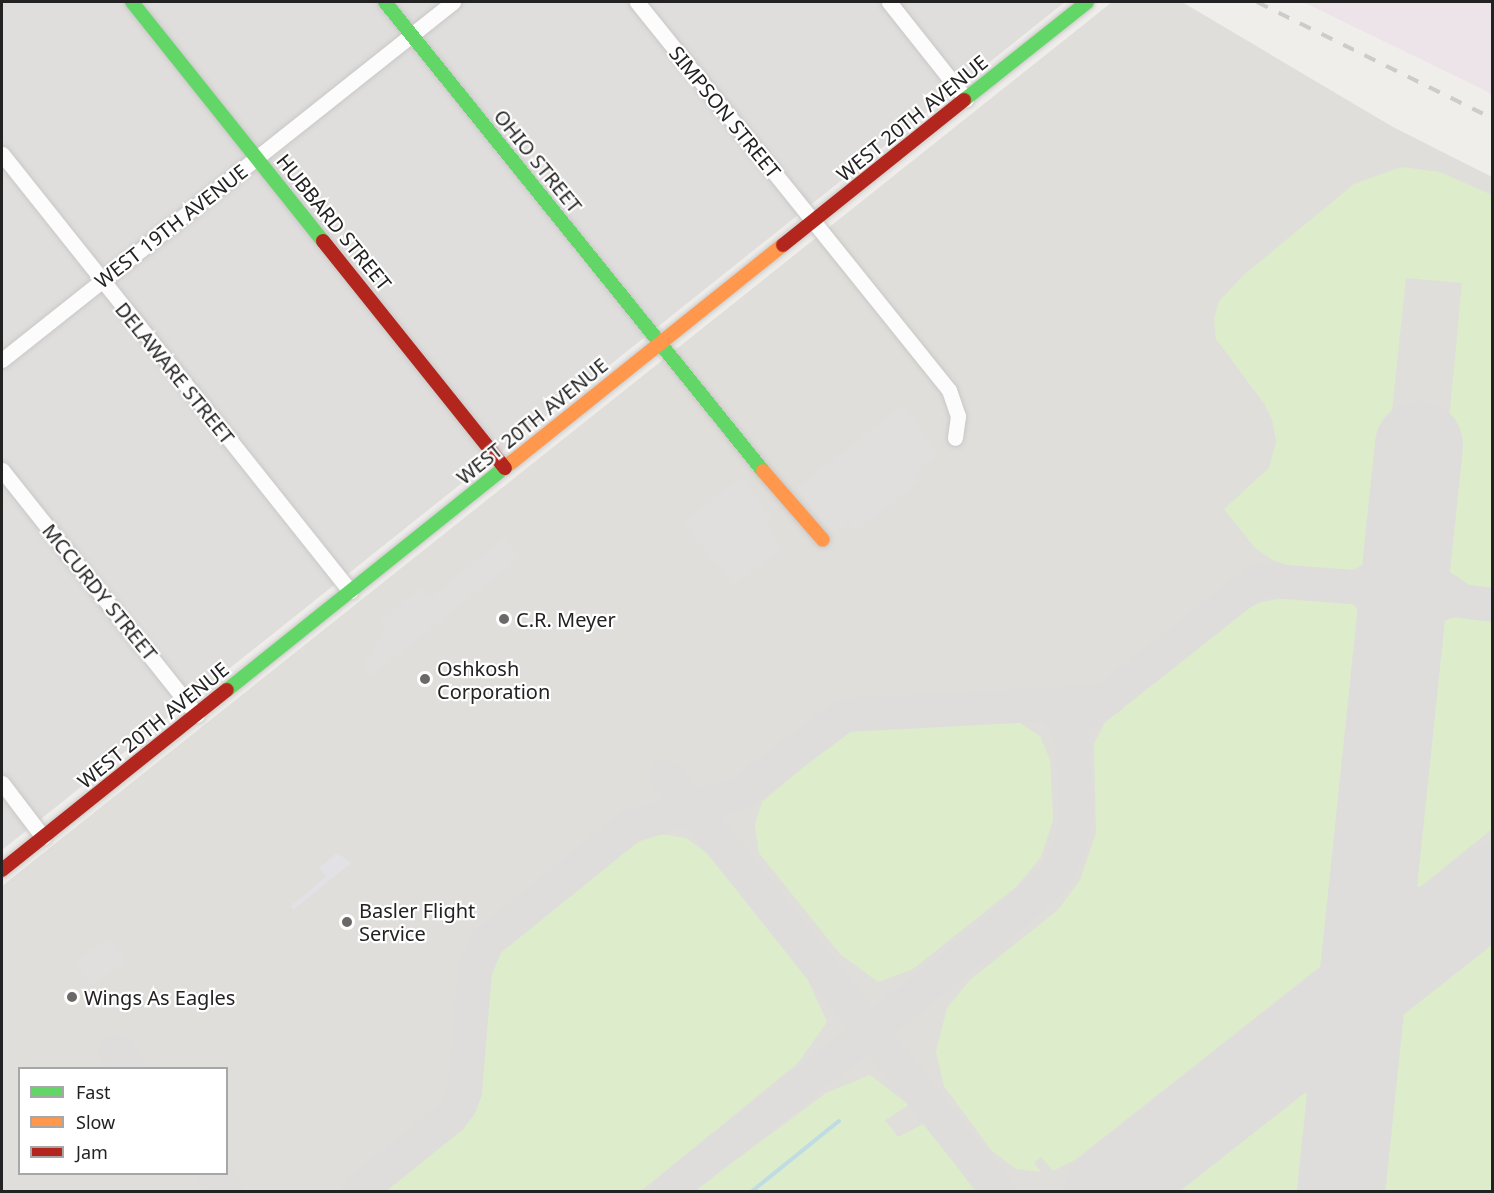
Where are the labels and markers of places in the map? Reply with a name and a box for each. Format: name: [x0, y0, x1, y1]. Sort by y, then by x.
place label: C.R. Meyer: [516, 607, 616, 631]
marker: C.R. Meyer: [497, 612, 511, 626]
place label: Oshkosh Corporation: [437, 656, 550, 703]
marker: Oshkosh Corporation: [418, 672, 432, 686]
place label: Basler Flight Service: [359, 898, 475, 945]
marker: Basler Flight Service: [340, 915, 354, 929]
place label: Wings As Eagles: [84, 985, 235, 1009]
marker: Wings As Eagles: [65, 990, 79, 1004]

